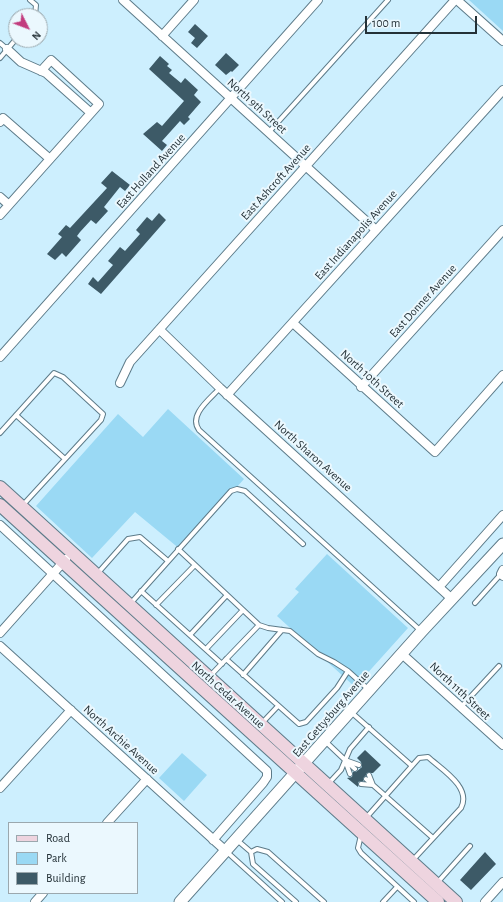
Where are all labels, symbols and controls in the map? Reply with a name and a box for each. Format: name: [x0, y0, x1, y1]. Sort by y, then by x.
north arrow: [8, 8, 48, 48]
scale bar: [367, 8, 479, 34]
text: 100 m: [372, 17, 400, 29]
text: N: [30, 29, 43, 42]
street label: North 9th Street: [224, 75, 290, 137]
street label: East Holland Avenue: [114, 131, 188, 211]
street label: East Ashcroft Avenue: [238, 141, 314, 223]
street label: East Indianapolis Avenue: [312, 187, 400, 283]
street label: East Donner Avenue: [386, 261, 460, 341]
street label: North 10th Street: [337, 347, 407, 411]
street label: North Sharon Avenue: [271, 417, 355, 495]
street label: North Cedar Avenue: [188, 658, 268, 732]
street label: North 11th Street: [426, 659, 494, 723]
street label: East Gettysburg Avenue: [290, 668, 372, 760]
street label: North Archie Avenue: [80, 702, 162, 778]
legend: [8, 822, 138, 894]
text: Road: [46, 832, 70, 844]
text: Park: [46, 852, 67, 864]
text: Building: [46, 872, 86, 884]

